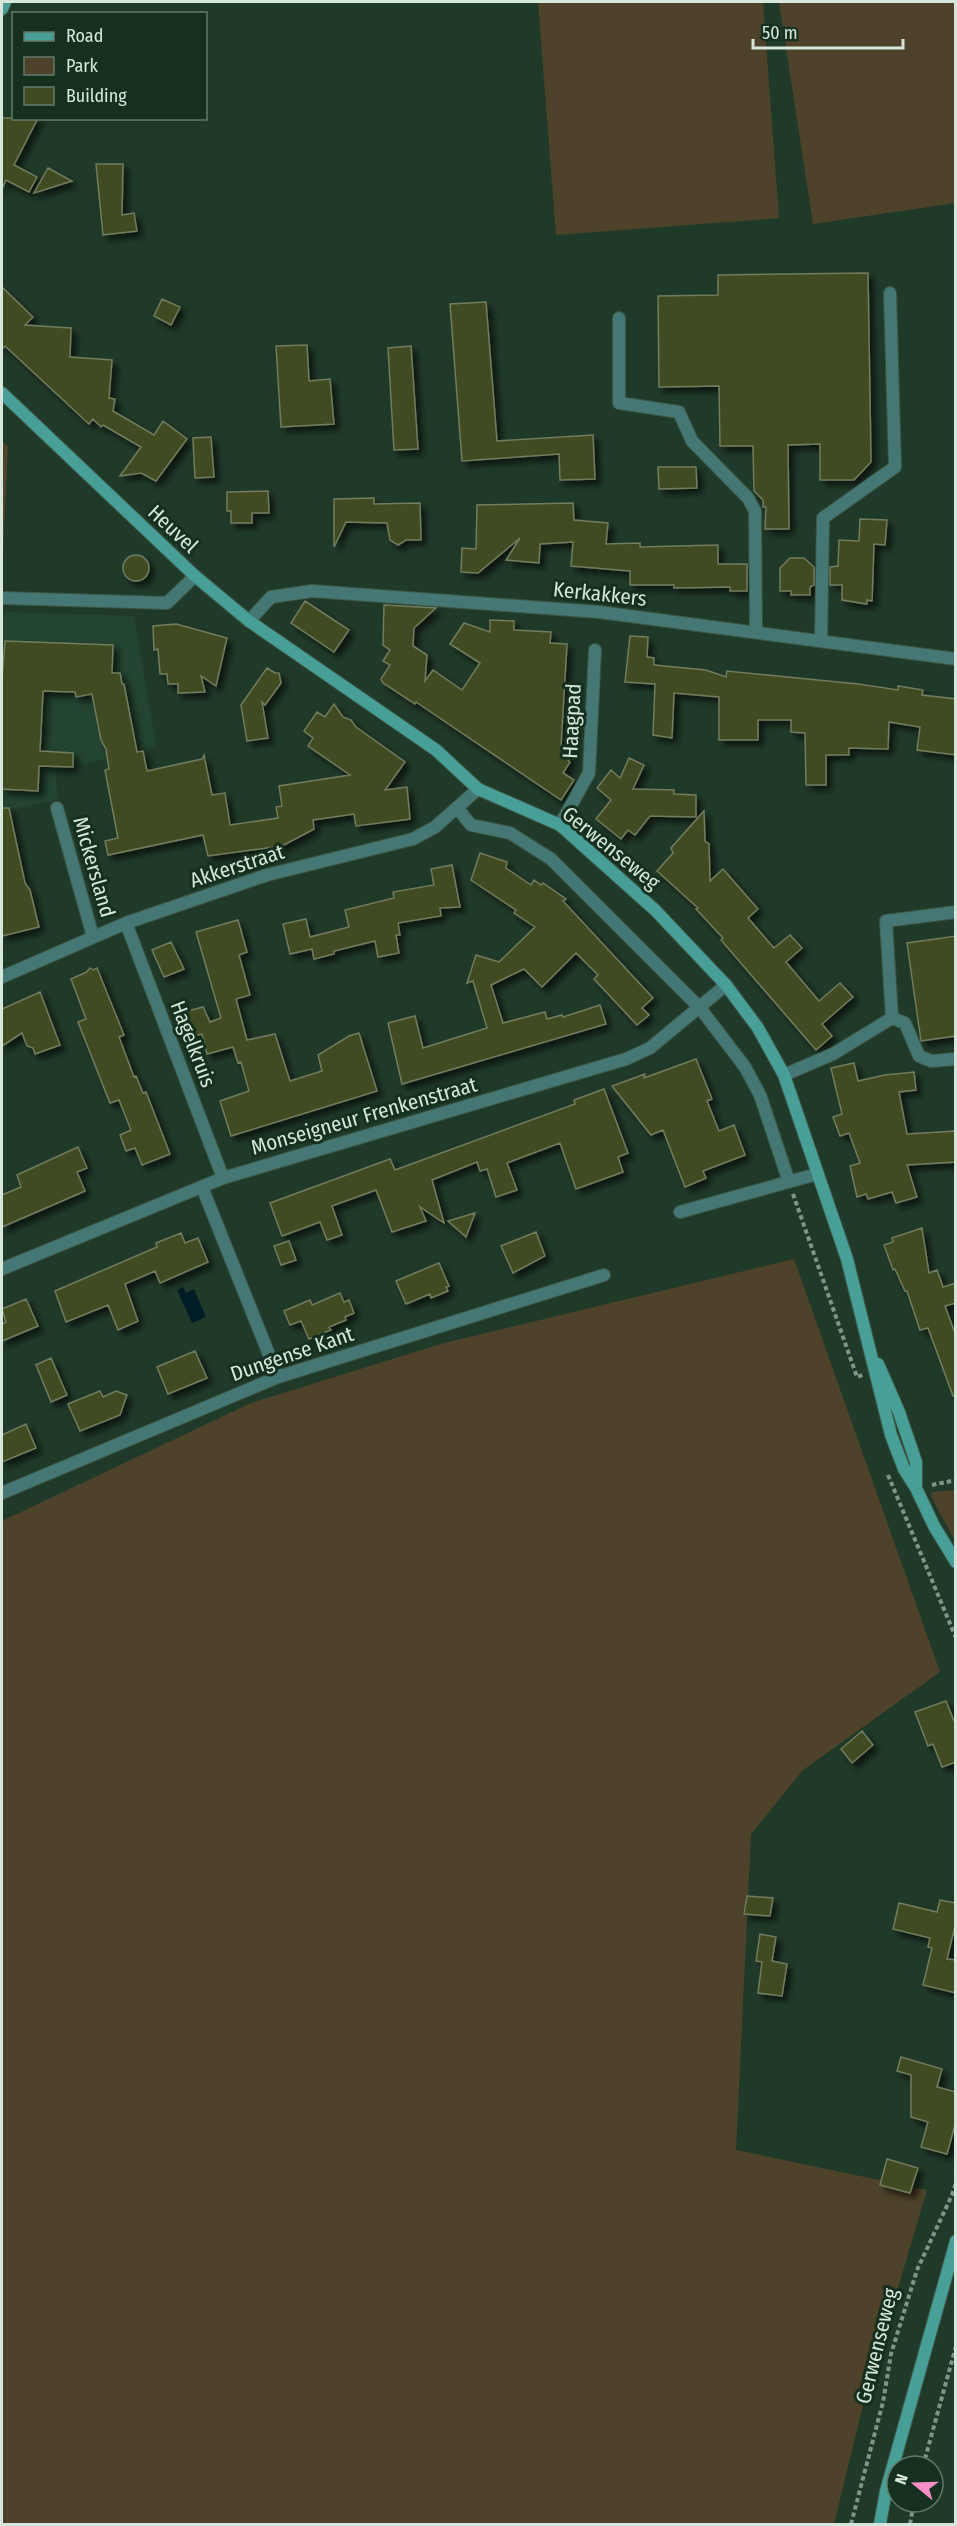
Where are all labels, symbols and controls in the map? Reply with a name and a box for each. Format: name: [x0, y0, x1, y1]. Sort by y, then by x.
legend: [12, 12, 207, 120]
scale bar: [753, 12, 903, 50]
text: 50 m: [762, 22, 798, 44]
text: Road: [66, 25, 103, 47]
text: Park: [66, 55, 99, 77]
text: Building: [66, 85, 127, 107]
street label: Heuvel: [142, 499, 204, 559]
street label: Kerkakkers: [552, 576, 648, 612]
street label: Haagpad: [557, 683, 587, 759]
street label: Gerwenseweg: [557, 801, 665, 895]
street label: Mickersland: [67, 814, 121, 920]
street label: Akkerstraat: [187, 839, 288, 893]
street label: Hagelkruis: [165, 997, 221, 1091]
street label: Monseigneur Frenkenstraat: [248, 1071, 480, 1161]
street label: Dungense Kant: [227, 1321, 357, 1387]
street label: Gerwenseweg: [850, 2285, 904, 2407]
north arrow: [885, 2454, 945, 2514]
text: N: [891, 2472, 912, 2487]

